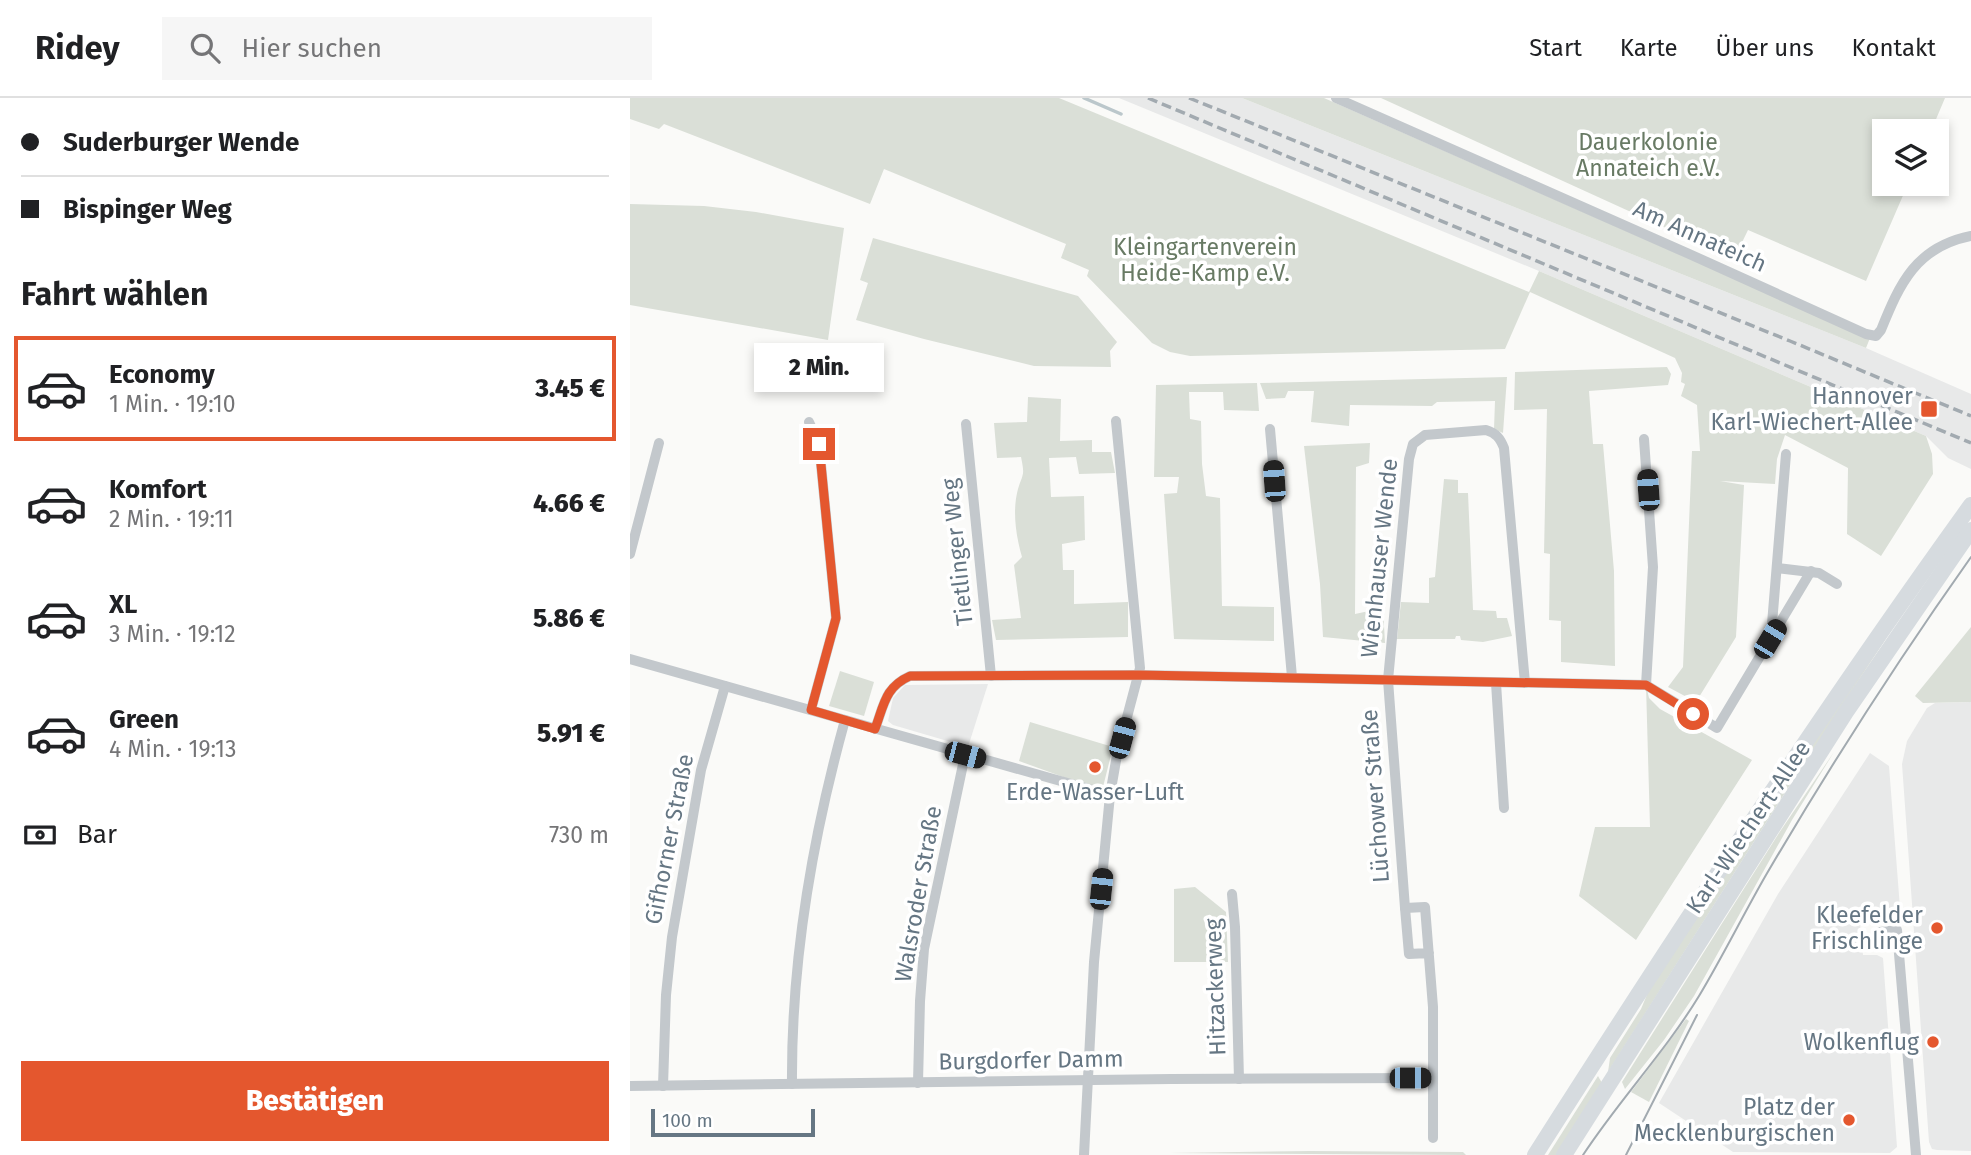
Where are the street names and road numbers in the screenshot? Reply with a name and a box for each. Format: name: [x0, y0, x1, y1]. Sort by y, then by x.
street label: Am Annateich: [1629, 194, 1771, 278]
street label: Wienhauser Wende: [1355, 457, 1403, 659]
street label: Tietlinger Weg: [935, 477, 979, 627]
street label: Lüchower Straße: [1355, 708, 1395, 884]
street label: Karl-Wiechert-Allee: [1680, 735, 1816, 919]
street label: Gifhorner Straße: [639, 751, 699, 927]
street label: Walsroder Straße: [889, 804, 947, 984]
street label: Hitzackerweg: [1199, 918, 1231, 1056]
street label: Burgdorfer Damm: [938, 1044, 1124, 1076]

